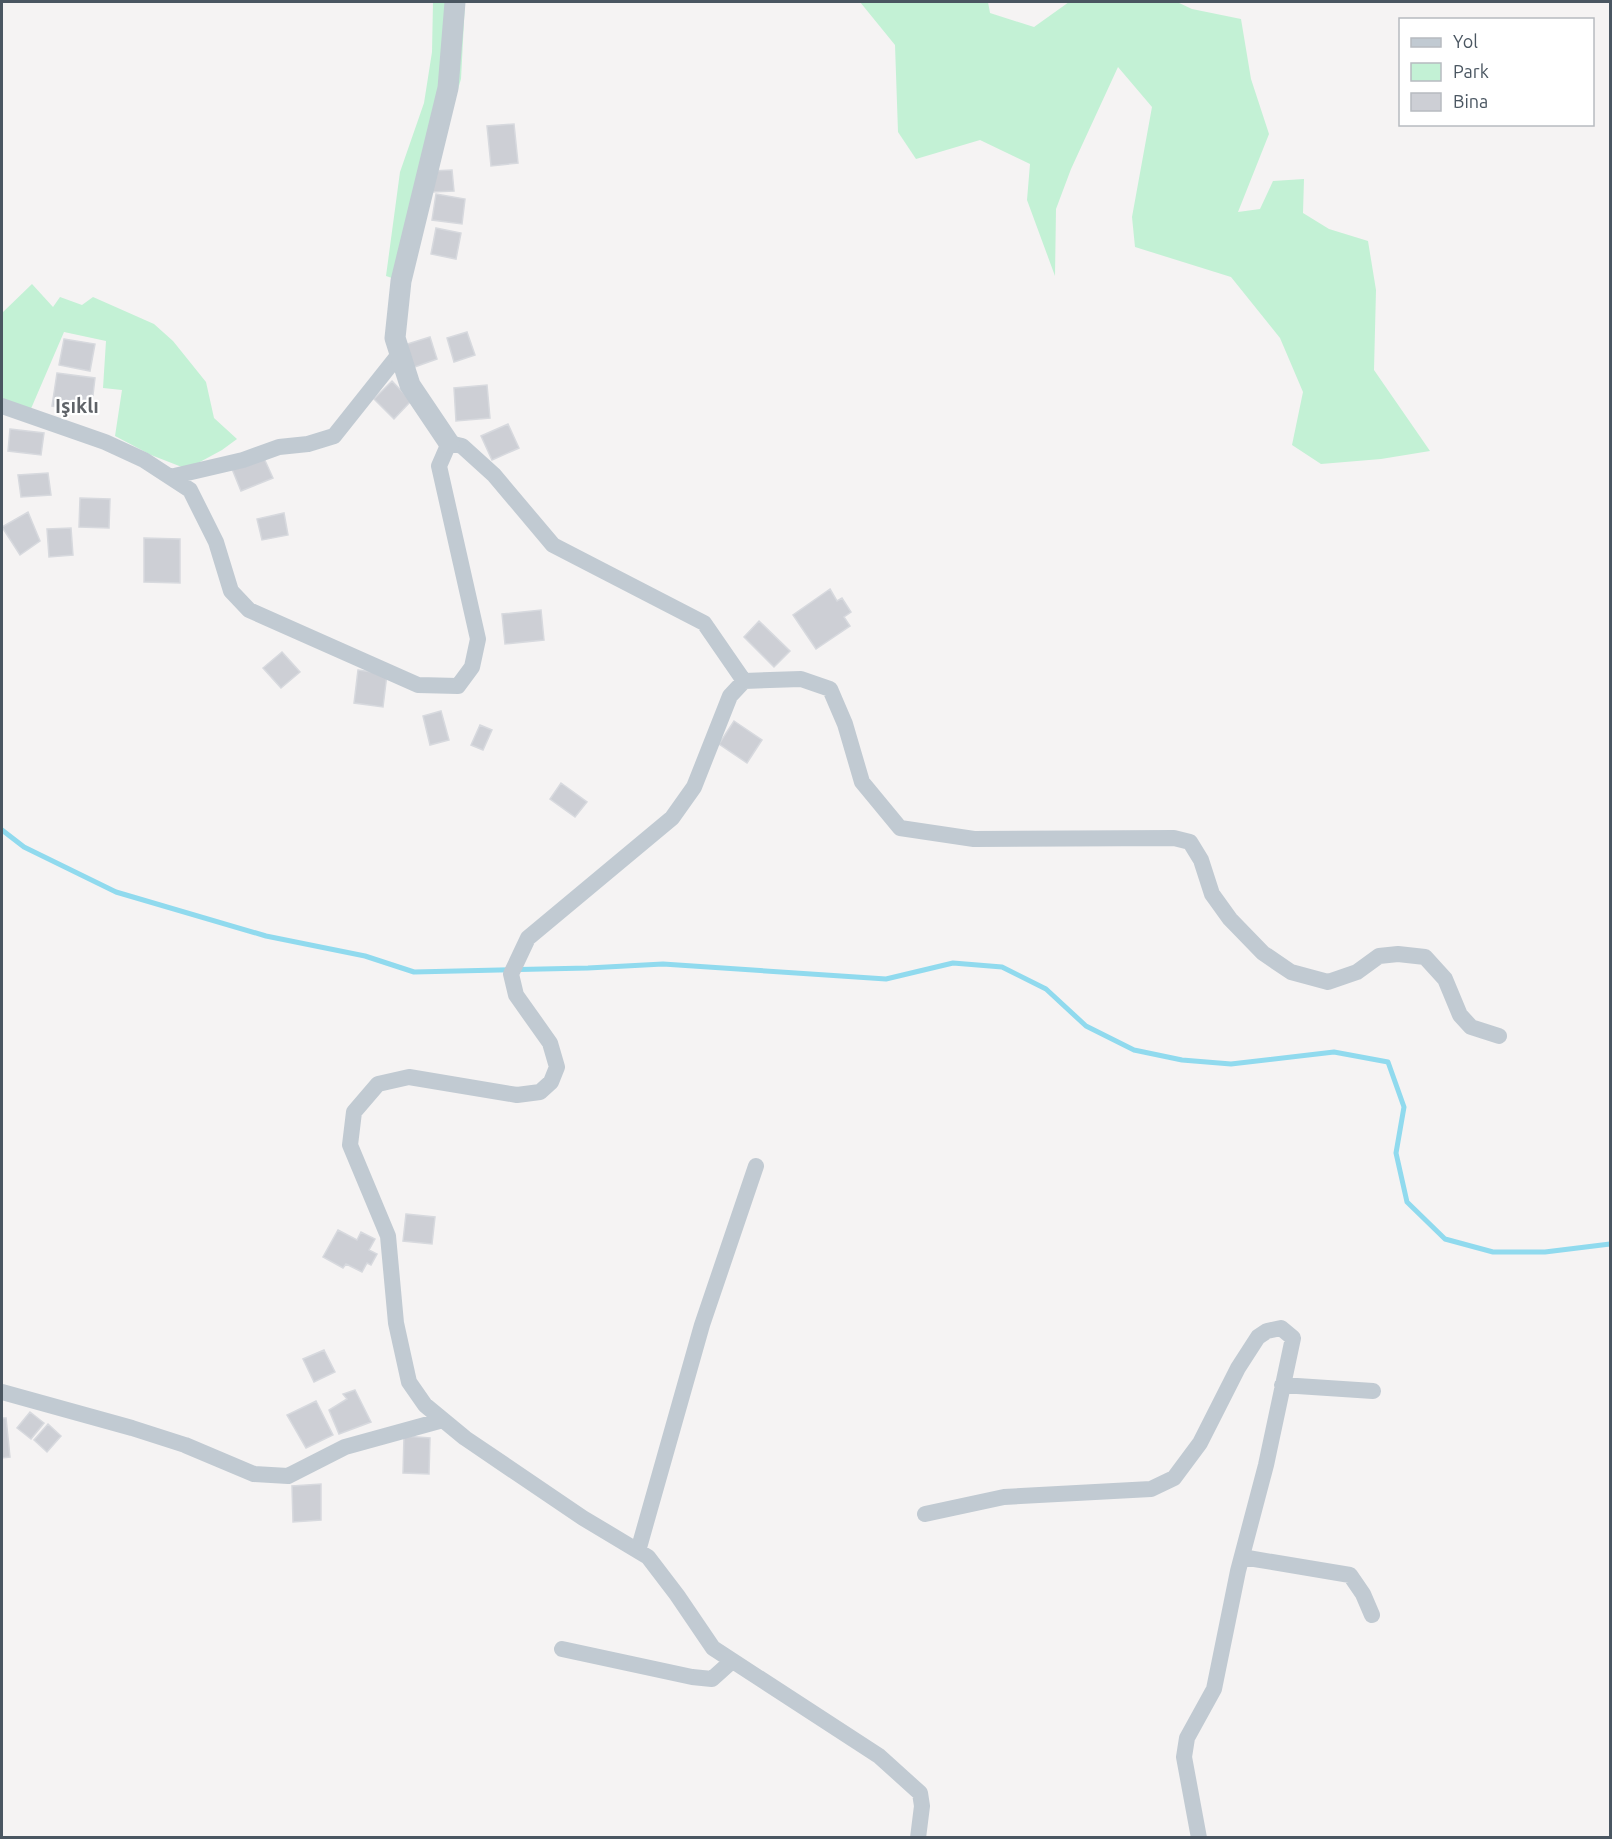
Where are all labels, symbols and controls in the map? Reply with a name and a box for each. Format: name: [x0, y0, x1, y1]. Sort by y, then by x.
legend: [1399, 18, 1594, 126]
text: Yol: [1453, 31, 1478, 51]
text: Park: [1453, 61, 1489, 81]
text: Bina: [1453, 91, 1488, 111]
district label: Işıklı: [55, 394, 99, 417]

